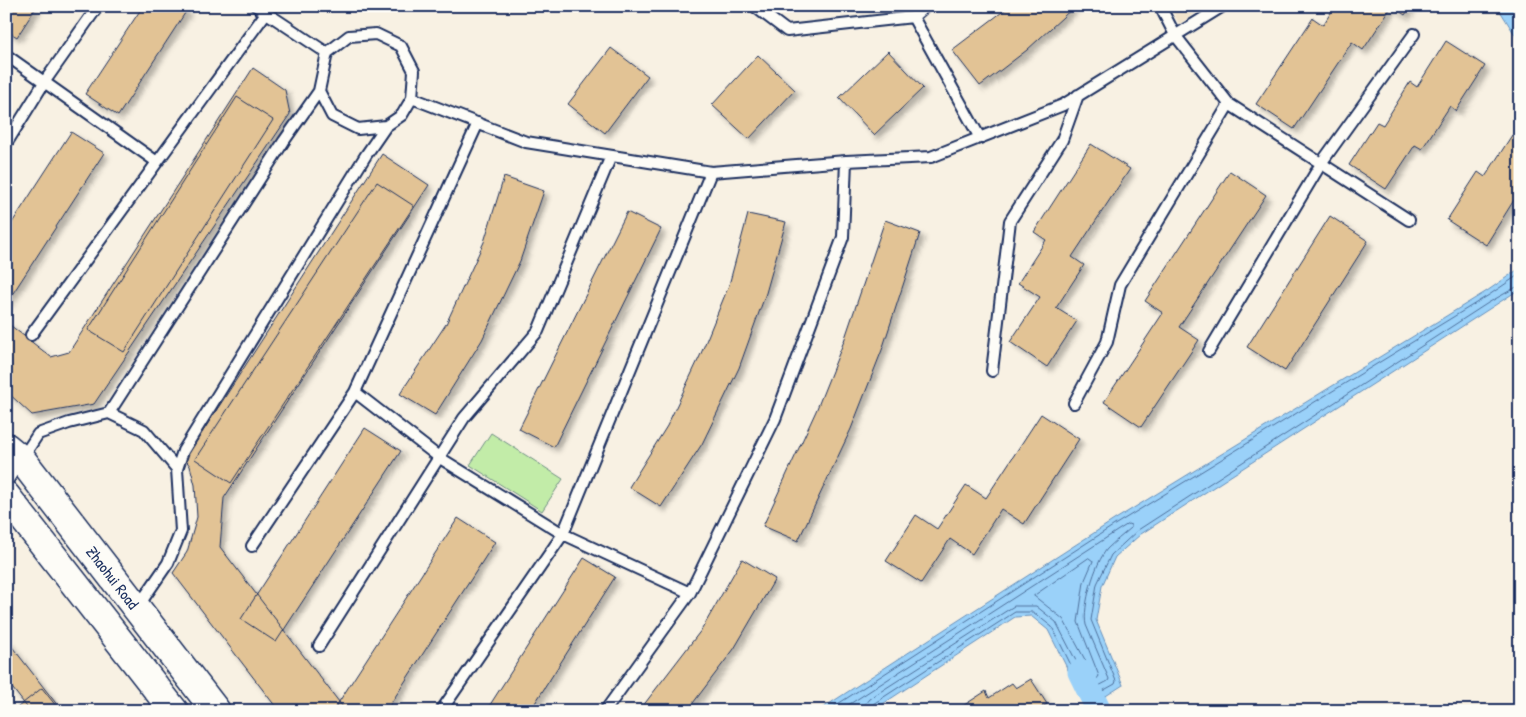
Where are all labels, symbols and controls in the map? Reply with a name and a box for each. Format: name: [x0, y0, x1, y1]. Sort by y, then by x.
street label: Zhaohui Road: [81, 541, 144, 614]

